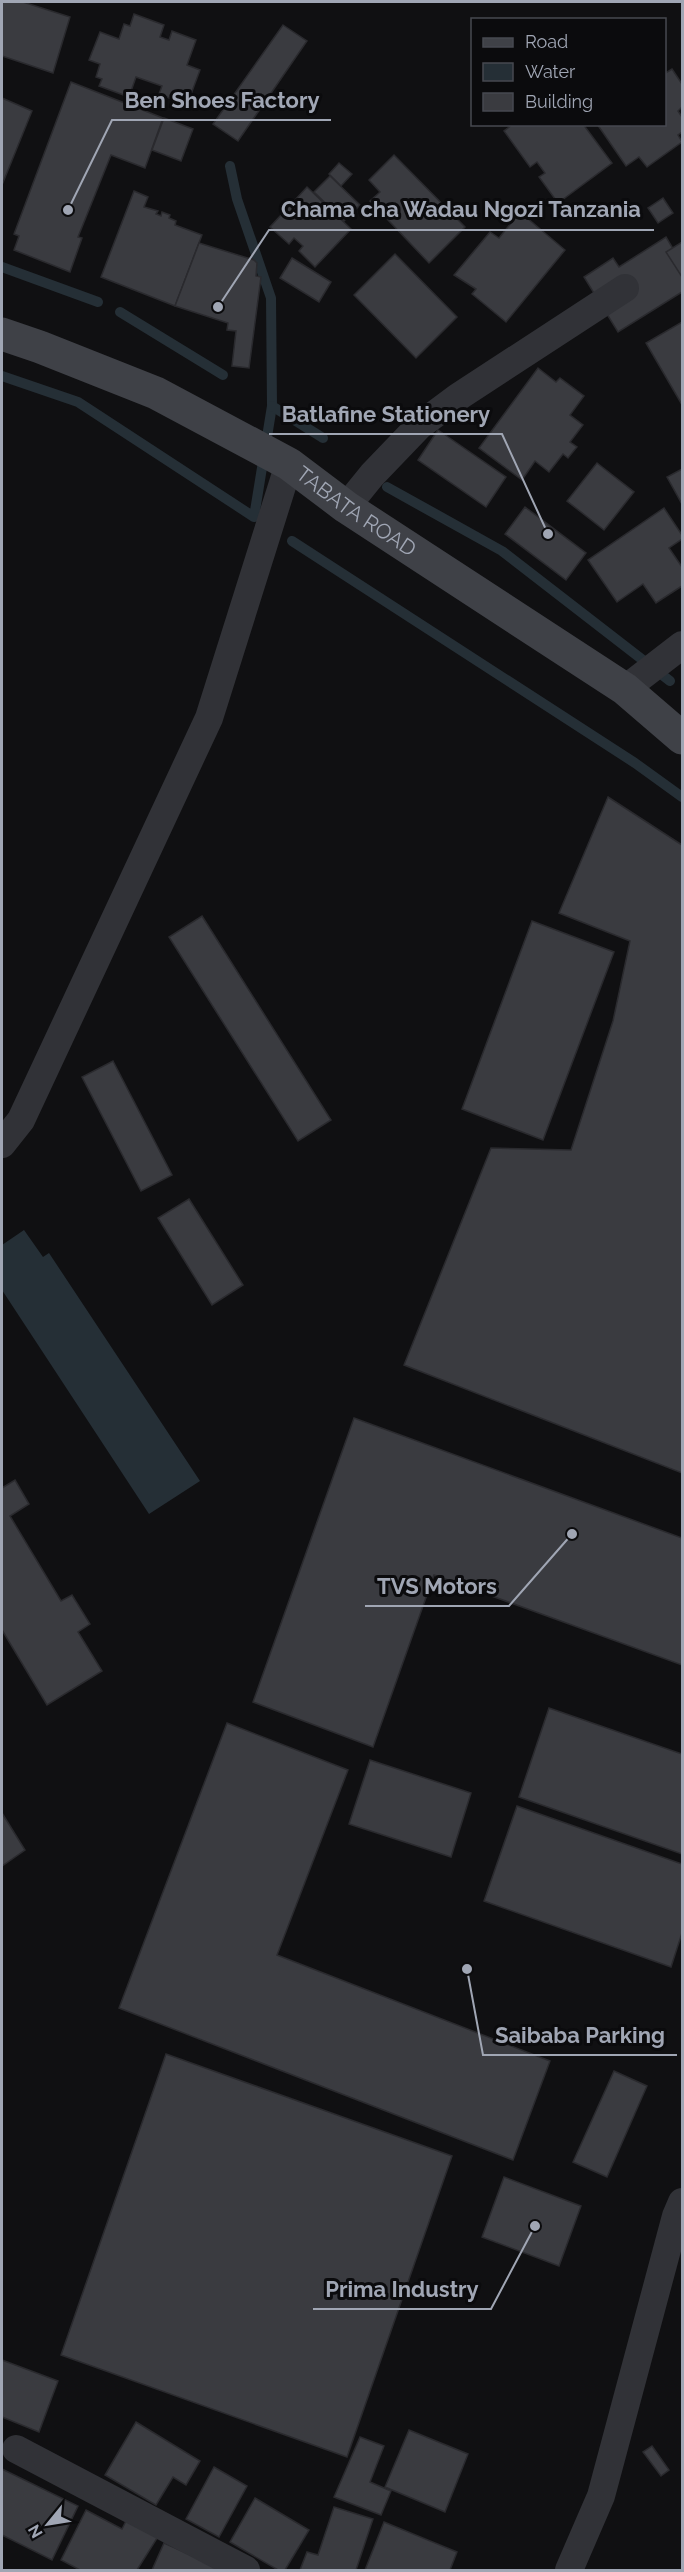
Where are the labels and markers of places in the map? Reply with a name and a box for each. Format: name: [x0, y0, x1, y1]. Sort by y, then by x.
callout: Ben Shoes Factory: [112, 80, 331, 120]
callout: Chama cha Wadau Ngozi Tanzania: [269, 190, 654, 230]
callout: Batlafine Stationery: [269, 394, 502, 434]
callout: TVS Motors: [365, 1566, 509, 1606]
callout: Saibaba Parking: [483, 2015, 677, 2055]
callout: Prima Industry: [313, 2269, 491, 2309]

